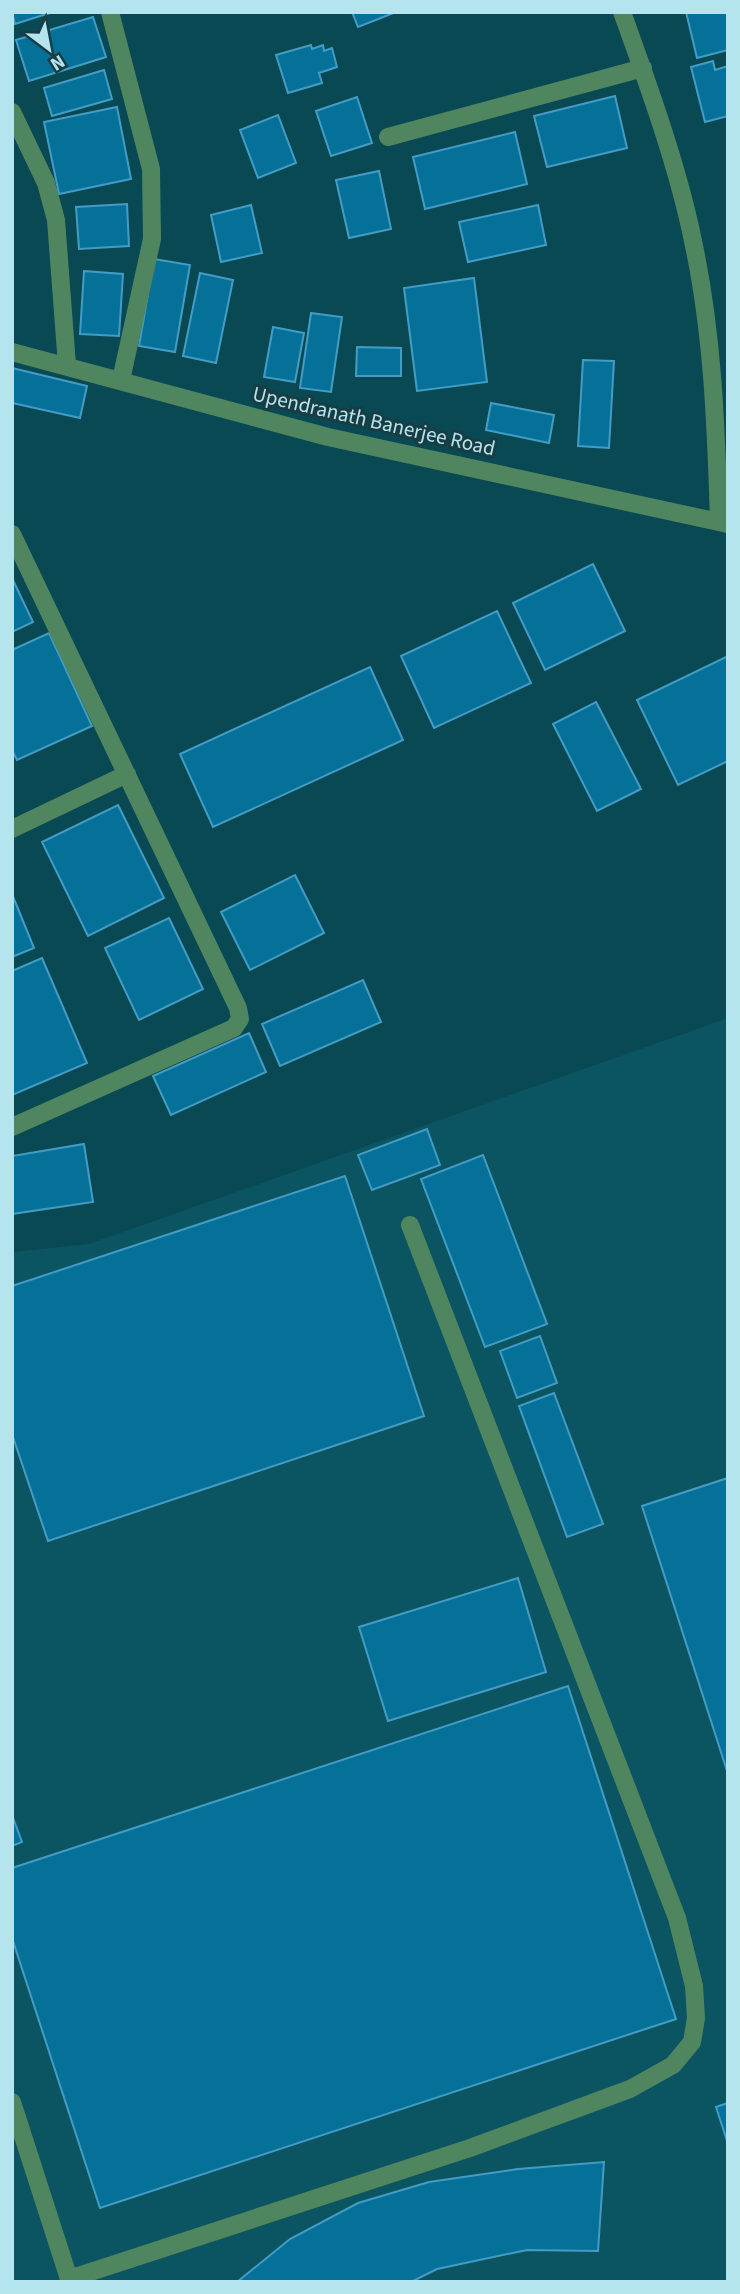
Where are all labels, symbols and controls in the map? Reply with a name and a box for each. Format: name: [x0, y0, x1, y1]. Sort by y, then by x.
north arrow: [14, 14, 84, 84]
text: N: [45, 47, 70, 77]
street label: Upendranath Banerjee Road: [250, 378, 498, 464]

